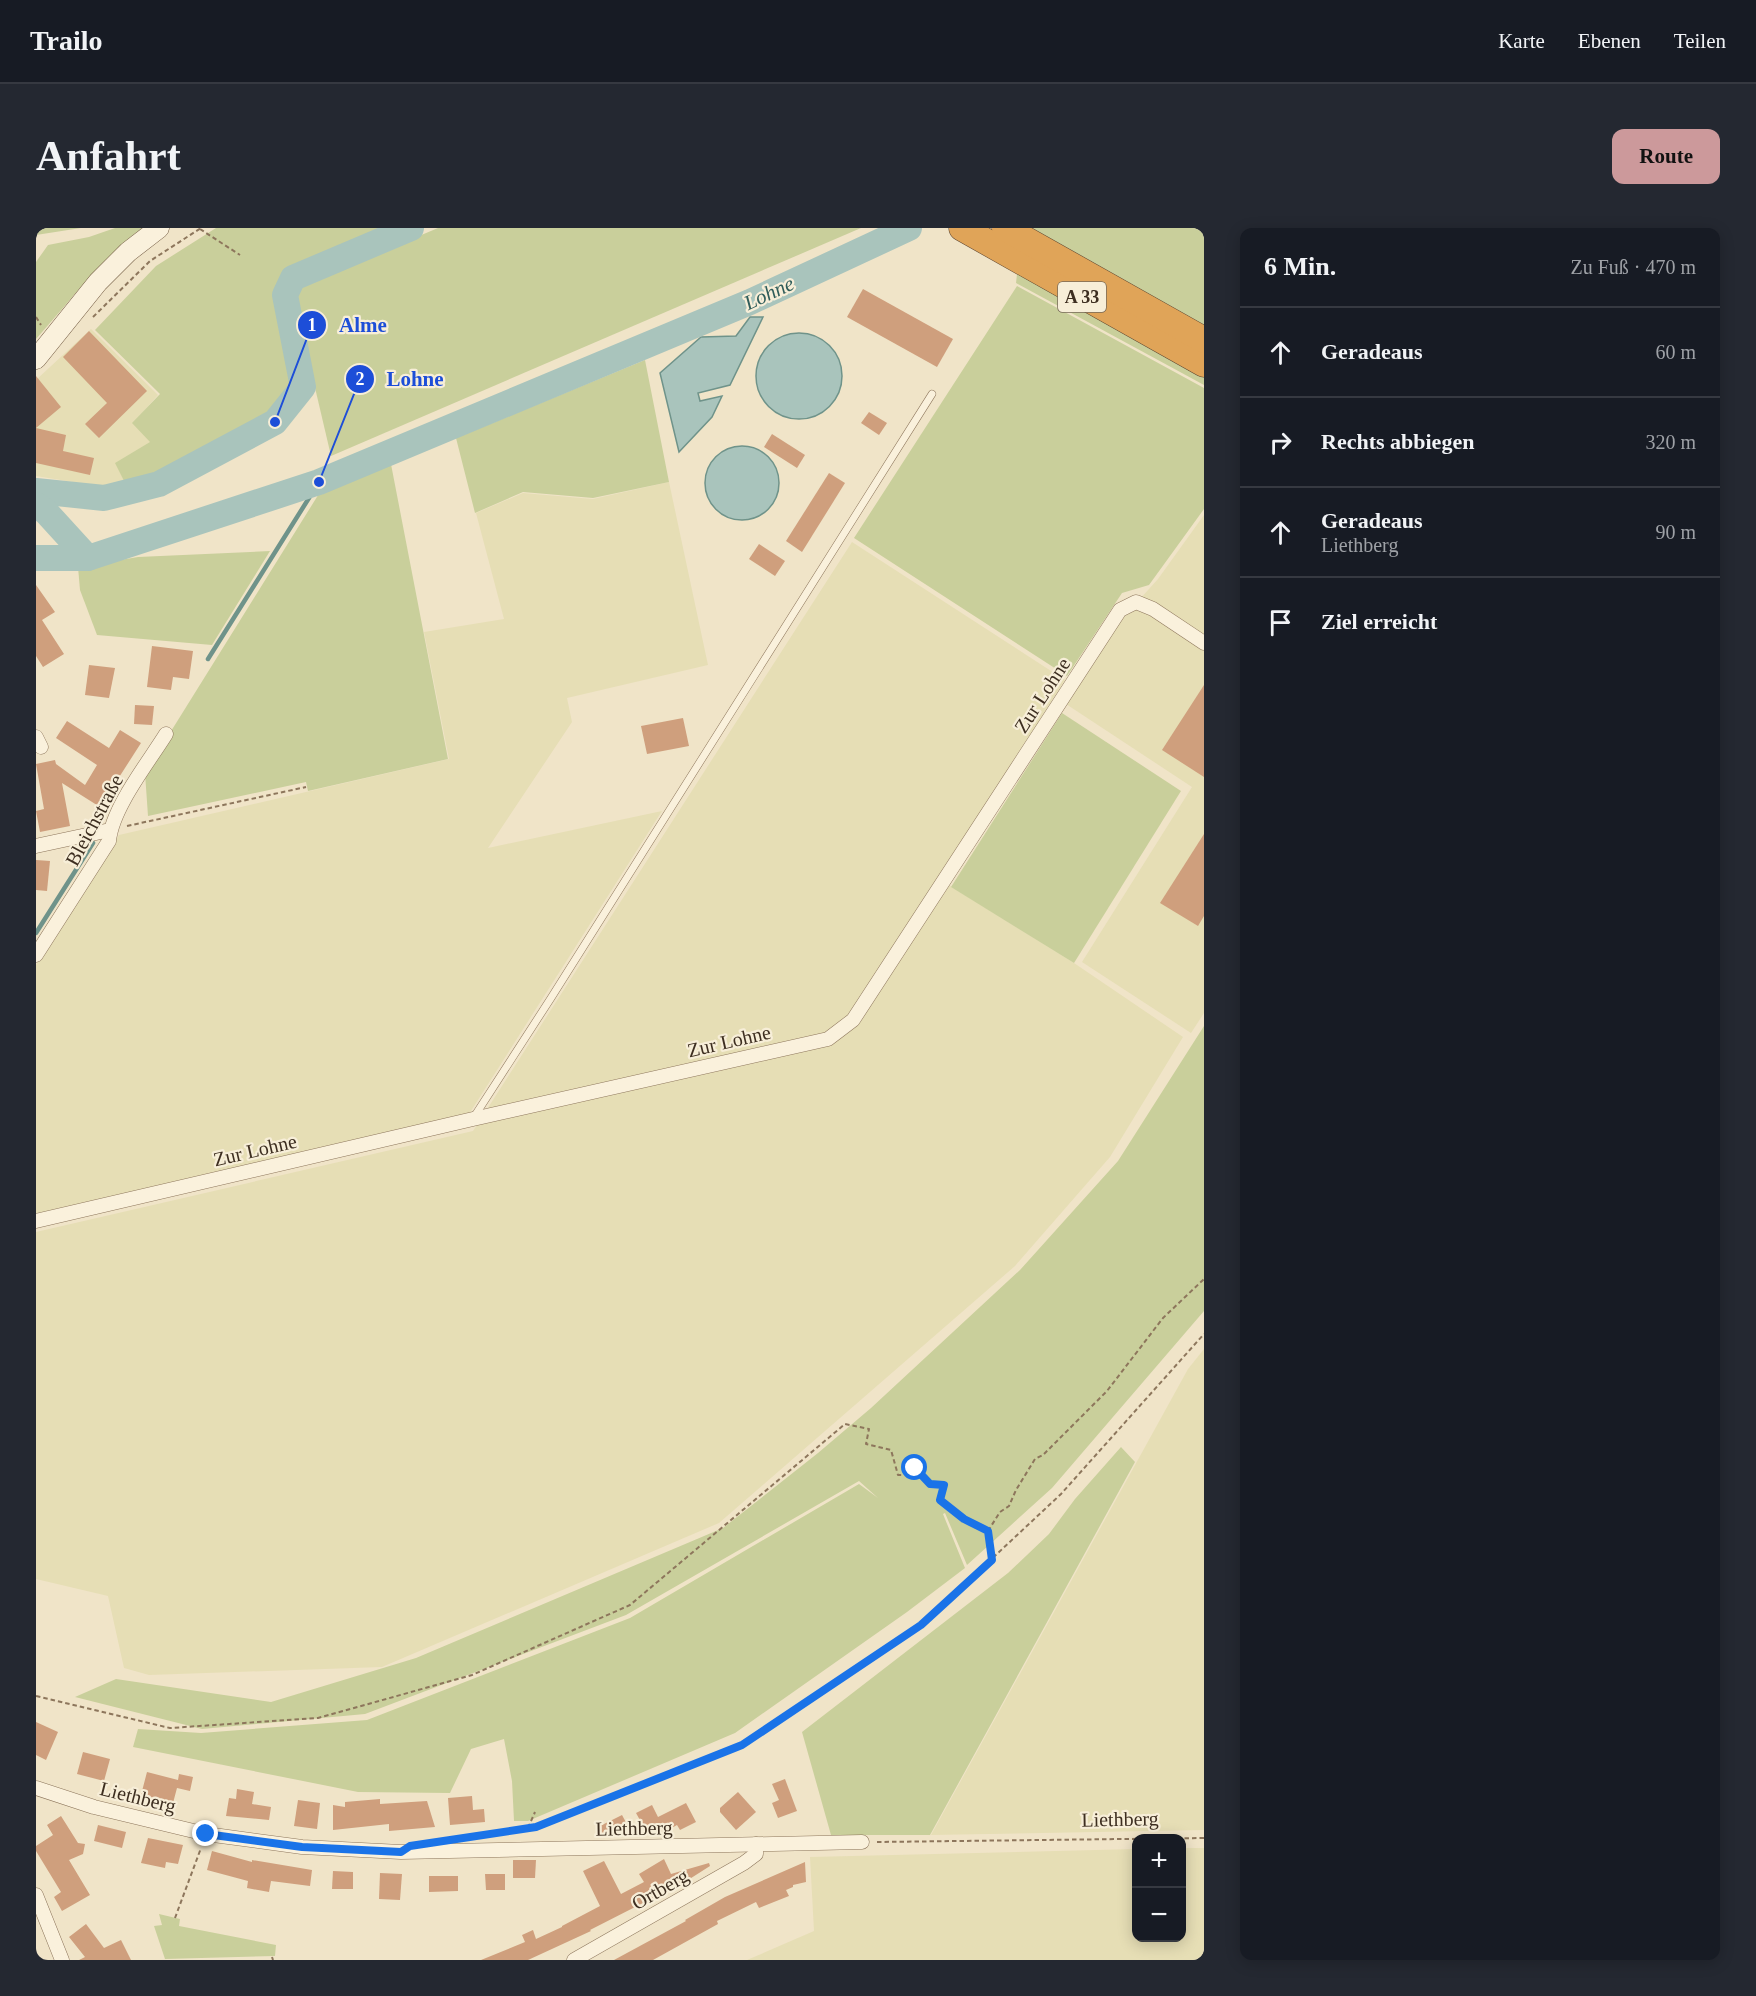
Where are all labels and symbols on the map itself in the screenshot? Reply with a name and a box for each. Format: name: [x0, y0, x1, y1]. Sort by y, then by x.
water label: Lohne: [739, 271, 798, 315]
road number: A 33: [1058, 282, 1106, 312]
callout: Alme: [297, 306, 399, 345]
text: Alme: [339, 313, 387, 337]
text: 1: [308, 315, 317, 335]
callout: Lohne: [345, 359, 456, 398]
text: Lohne: [386, 367, 444, 391]
text: 2: [356, 369, 365, 389]
street label: Zur Lohne: [1010, 653, 1074, 737]
street label: Bleichstraße: [61, 771, 127, 869]
street label: Zur Lohne: [685, 1021, 773, 1061]
street label: Zur Lohne: [211, 1130, 299, 1170]
route start: [901, 1454, 927, 1480]
street label: Liethberg: [98, 1777, 178, 1818]
street label: Liethberg: [1081, 1807, 1159, 1832]
street label: Liethberg: [595, 1816, 673, 1841]
route end: [192, 1820, 218, 1846]
street label: Ortberg: [628, 1864, 693, 1915]

